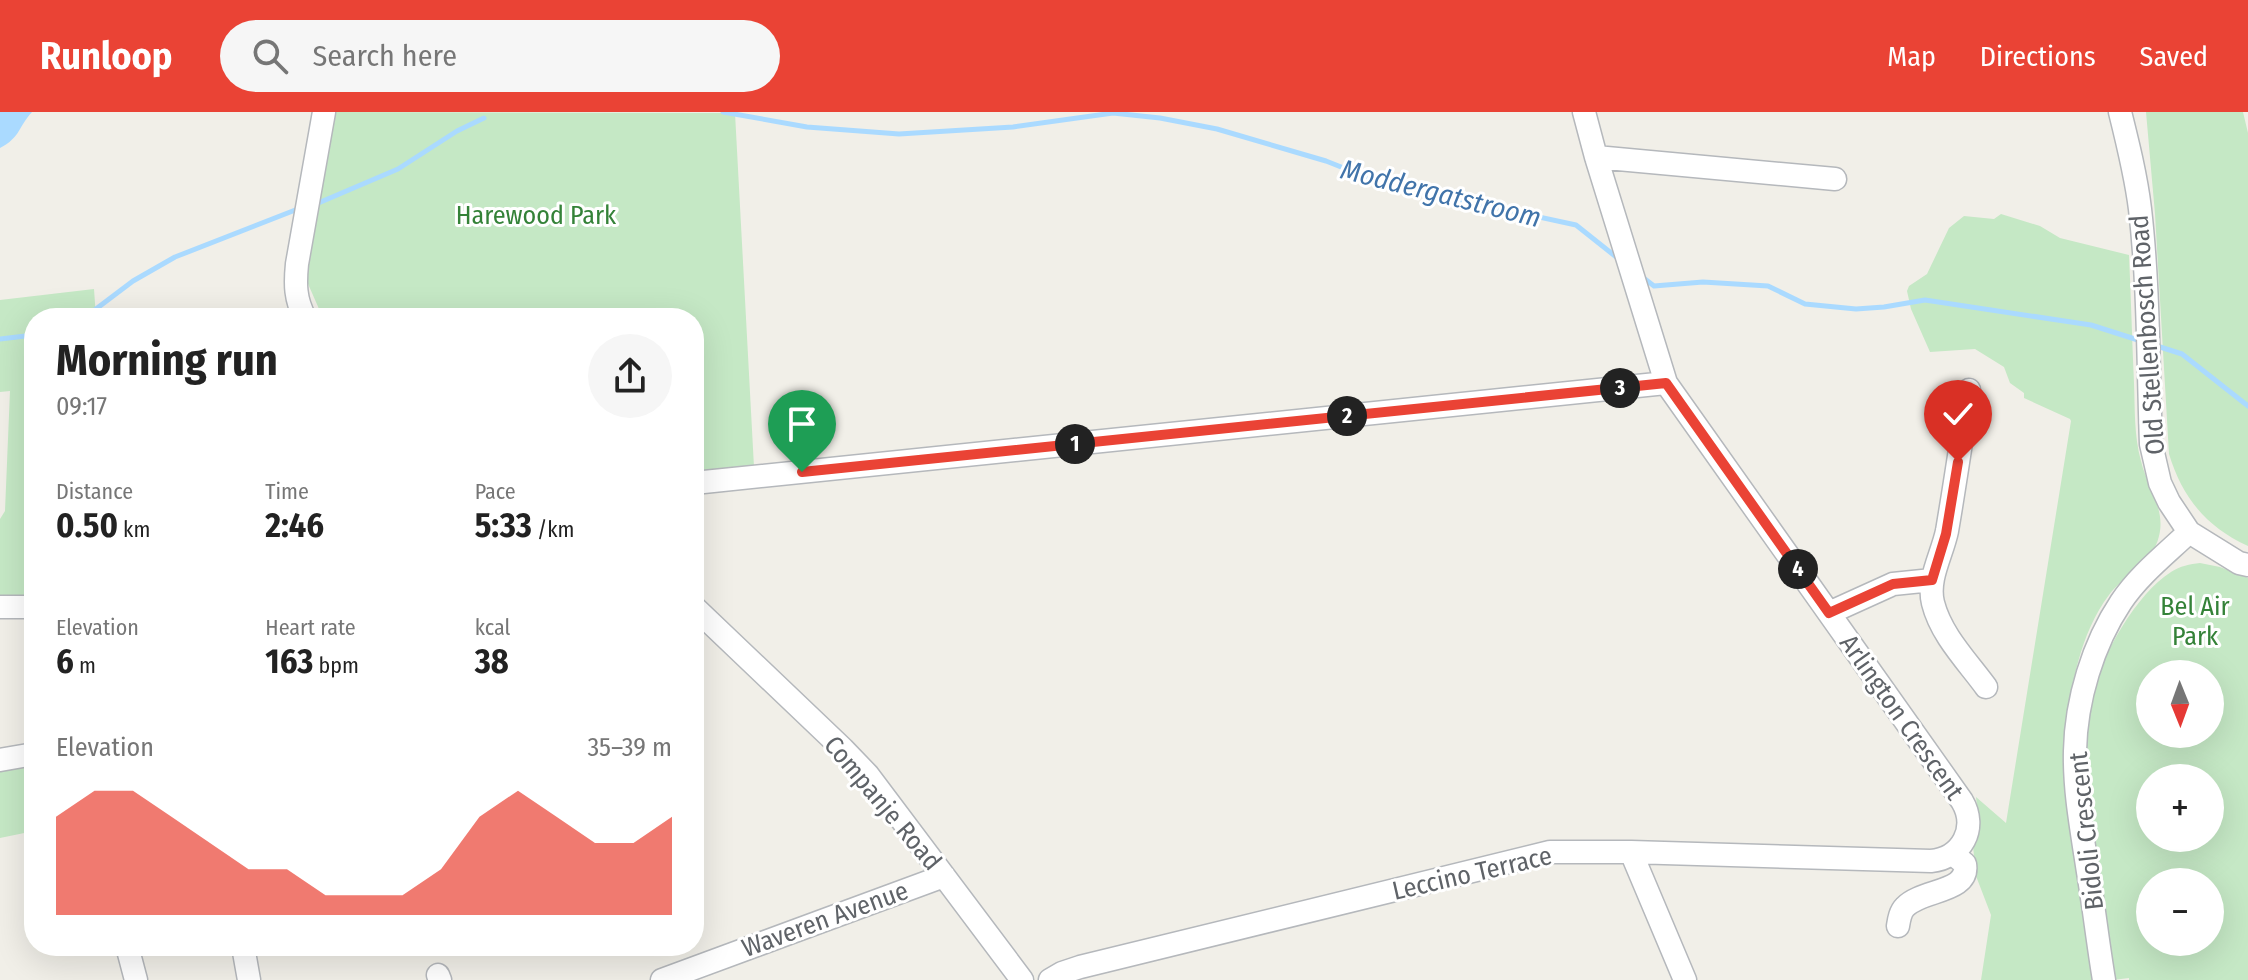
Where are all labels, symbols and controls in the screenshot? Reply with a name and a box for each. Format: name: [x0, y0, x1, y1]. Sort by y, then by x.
search box: [220, 20, 780, 92]
text: Runloop: [40, 33, 172, 79]
icon: search: [248, 34, 292, 78]
text: Search here: [312, 38, 457, 74]
text: Map: [1887, 40, 1936, 73]
text: Directions: [1980, 40, 2096, 73]
text: Saved: [2140, 40, 2208, 73]
water label: Moddergatstroom: [1337, 153, 1545, 234]
park label: Harewood Park: [456, 200, 617, 231]
street label: Old Stellenbosch Road: [2124, 214, 2171, 456]
text: Morning run: [56, 334, 278, 387]
button: share: [588, 334, 672, 418]
pin: 3: [1600, 368, 1640, 408]
text: 3: [1615, 374, 1625, 401]
pin: [1924, 380, 1992, 462]
pin: [768, 390, 836, 472]
text: 09:17: [56, 391, 107, 422]
icon: check: [1936, 392, 1980, 436]
pin: 2: [1327, 396, 1367, 436]
icon: arrive: [780, 402, 824, 446]
text: 2: [1342, 402, 1352, 429]
pin: 1: [1055, 424, 1095, 464]
text: 1: [1070, 430, 1080, 457]
text: Distance: [56, 478, 133, 505]
text: Time: [265, 478, 309, 505]
text: Pace: [475, 478, 516, 505]
text: 0.50: [56, 505, 118, 546]
text: 2:46: [265, 505, 324, 546]
text: 5:33: [475, 505, 532, 546]
text: km: [118, 516, 150, 543]
text: /km: [532, 516, 575, 543]
pin: 4: [1778, 549, 1818, 589]
text: 4: [1792, 555, 1804, 582]
park label: Bel Air Park: [2160, 591, 2230, 652]
text: Elevation: [56, 614, 139, 641]
text: Heart rate: [265, 614, 356, 641]
text: kcal: [475, 614, 510, 641]
street label: Arlington Crescent: [1833, 629, 1970, 806]
text: 6: [56, 641, 74, 682]
text: 163: [265, 641, 313, 682]
text: 38: [475, 641, 509, 682]
text: m: [74, 652, 96, 679]
text: bpm: [313, 652, 359, 679]
north arrow: [2136, 660, 2224, 748]
map controls: [2136, 660, 2224, 956]
street label: Companje Road: [817, 730, 948, 877]
text: Elevation: [56, 732, 154, 763]
text: 35–39 m: [587, 732, 672, 763]
street label: Bidoli Crescent: [2063, 750, 2110, 911]
button: +: [2136, 764, 2224, 852]
street label: Leccino Terrace: [1389, 840, 1555, 907]
button: −: [2136, 868, 2224, 956]
street label: Waveren Avenue: [738, 875, 912, 964]

